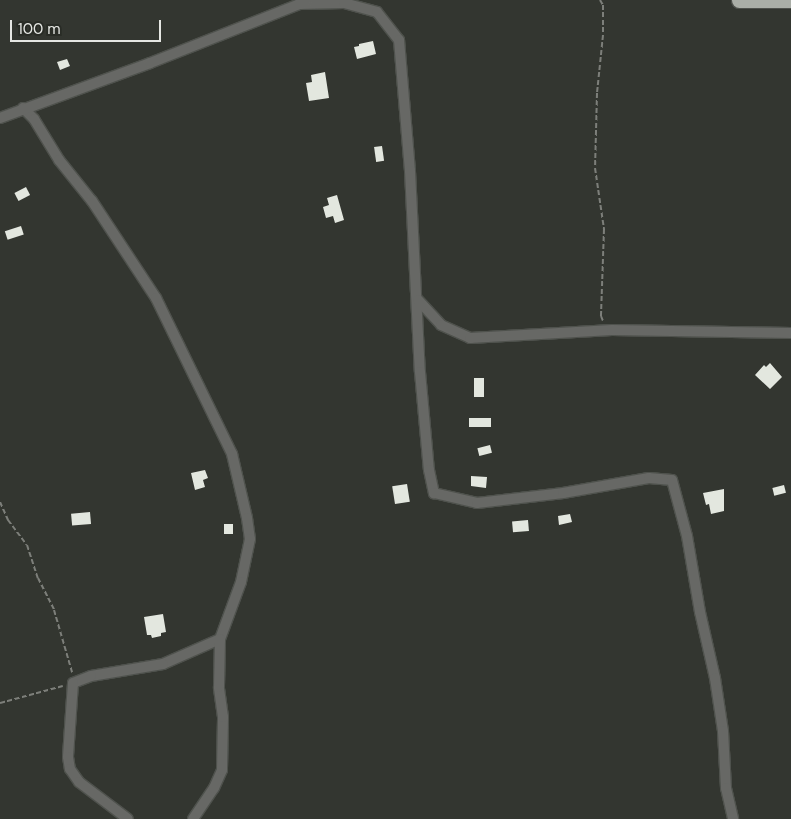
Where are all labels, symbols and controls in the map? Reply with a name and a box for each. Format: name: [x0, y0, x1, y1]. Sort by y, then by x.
scale bar: [12, 10, 164, 42]
text: 100 m: [18, 19, 61, 39]

